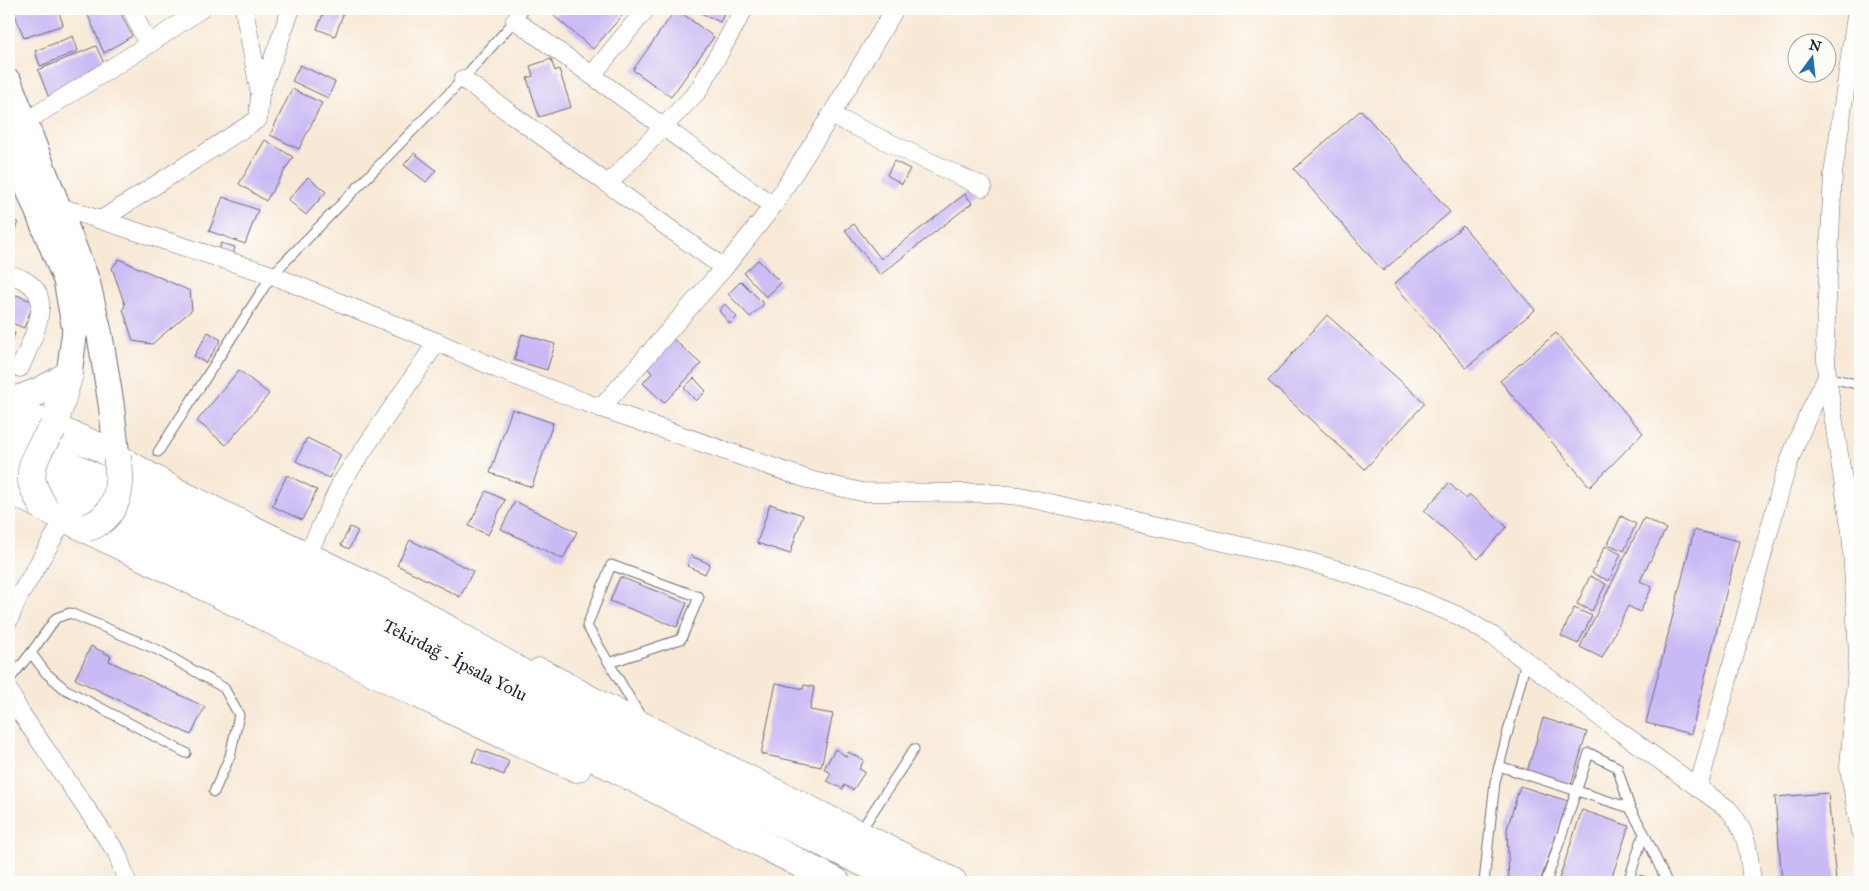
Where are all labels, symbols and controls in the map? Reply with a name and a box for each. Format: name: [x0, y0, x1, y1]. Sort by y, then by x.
north arrow: [1786, 32, 1836, 82]
text: N: [1807, 36, 1823, 56]
street label: Tekirdağ - İpsala Yolu: [379, 613, 532, 707]

